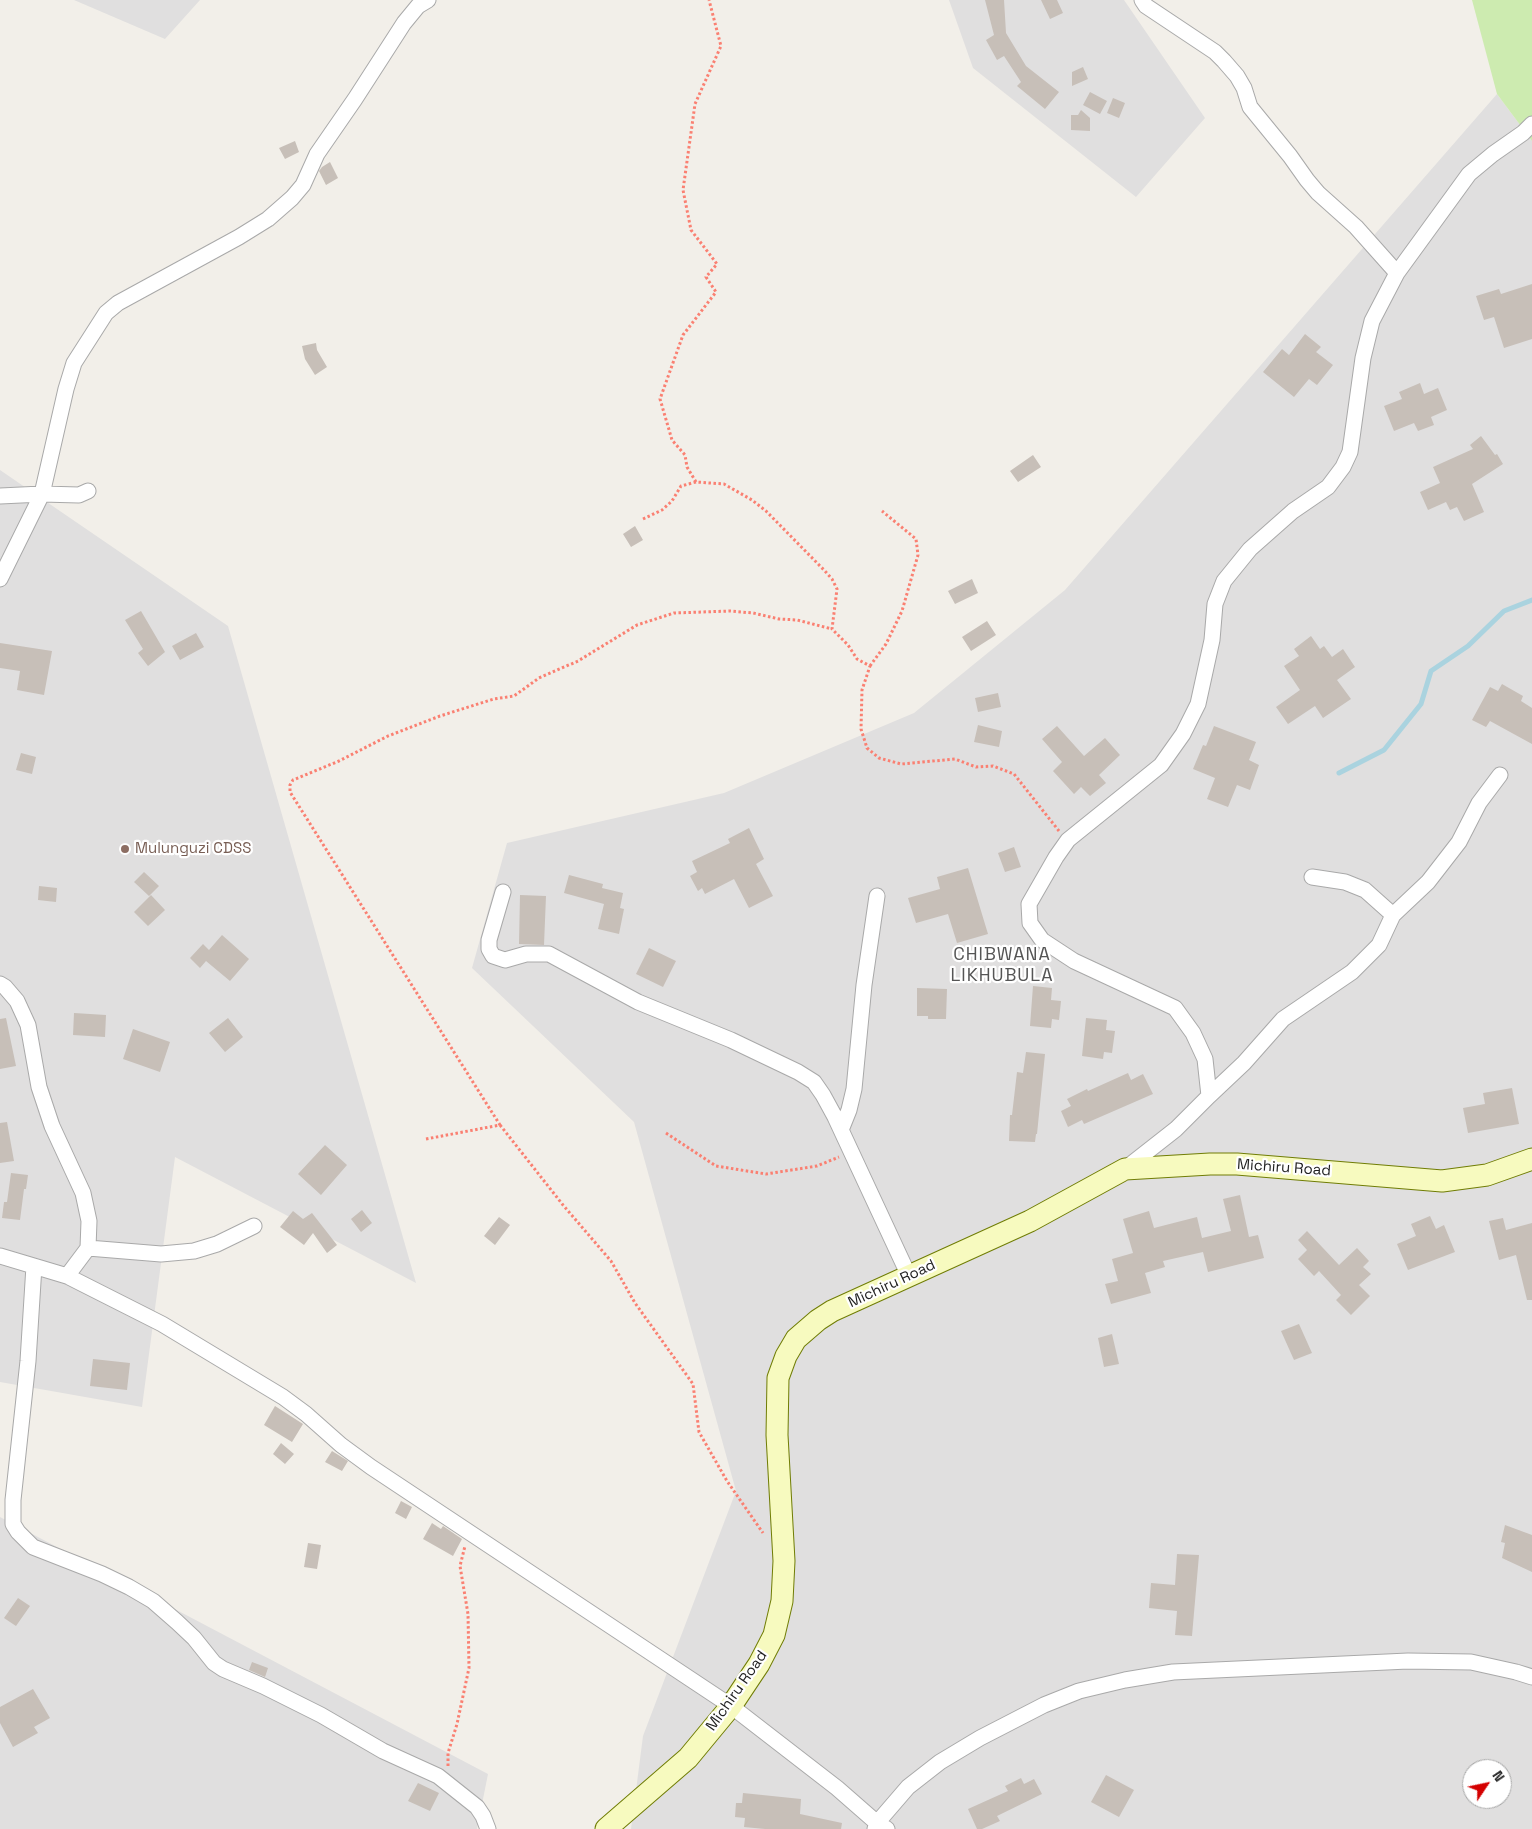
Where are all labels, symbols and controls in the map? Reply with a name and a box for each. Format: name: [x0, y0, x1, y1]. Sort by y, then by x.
place label: Mulunguzi CDSS: [135, 840, 251, 858]
marker: Mulunguzi CDSS: [119, 843, 131, 855]
district label: CHIBWANA LIKHUBULA: [949, 944, 1055, 986]
street label: Michiru Road: [1236, 1156, 1332, 1180]
street label: Michiru Road: [846, 1256, 938, 1312]
street label: Michiru Road: [703, 1647, 771, 1735]
north arrow: [1462, 1759, 1512, 1809]
text: N: [1489, 1767, 1509, 1785]

